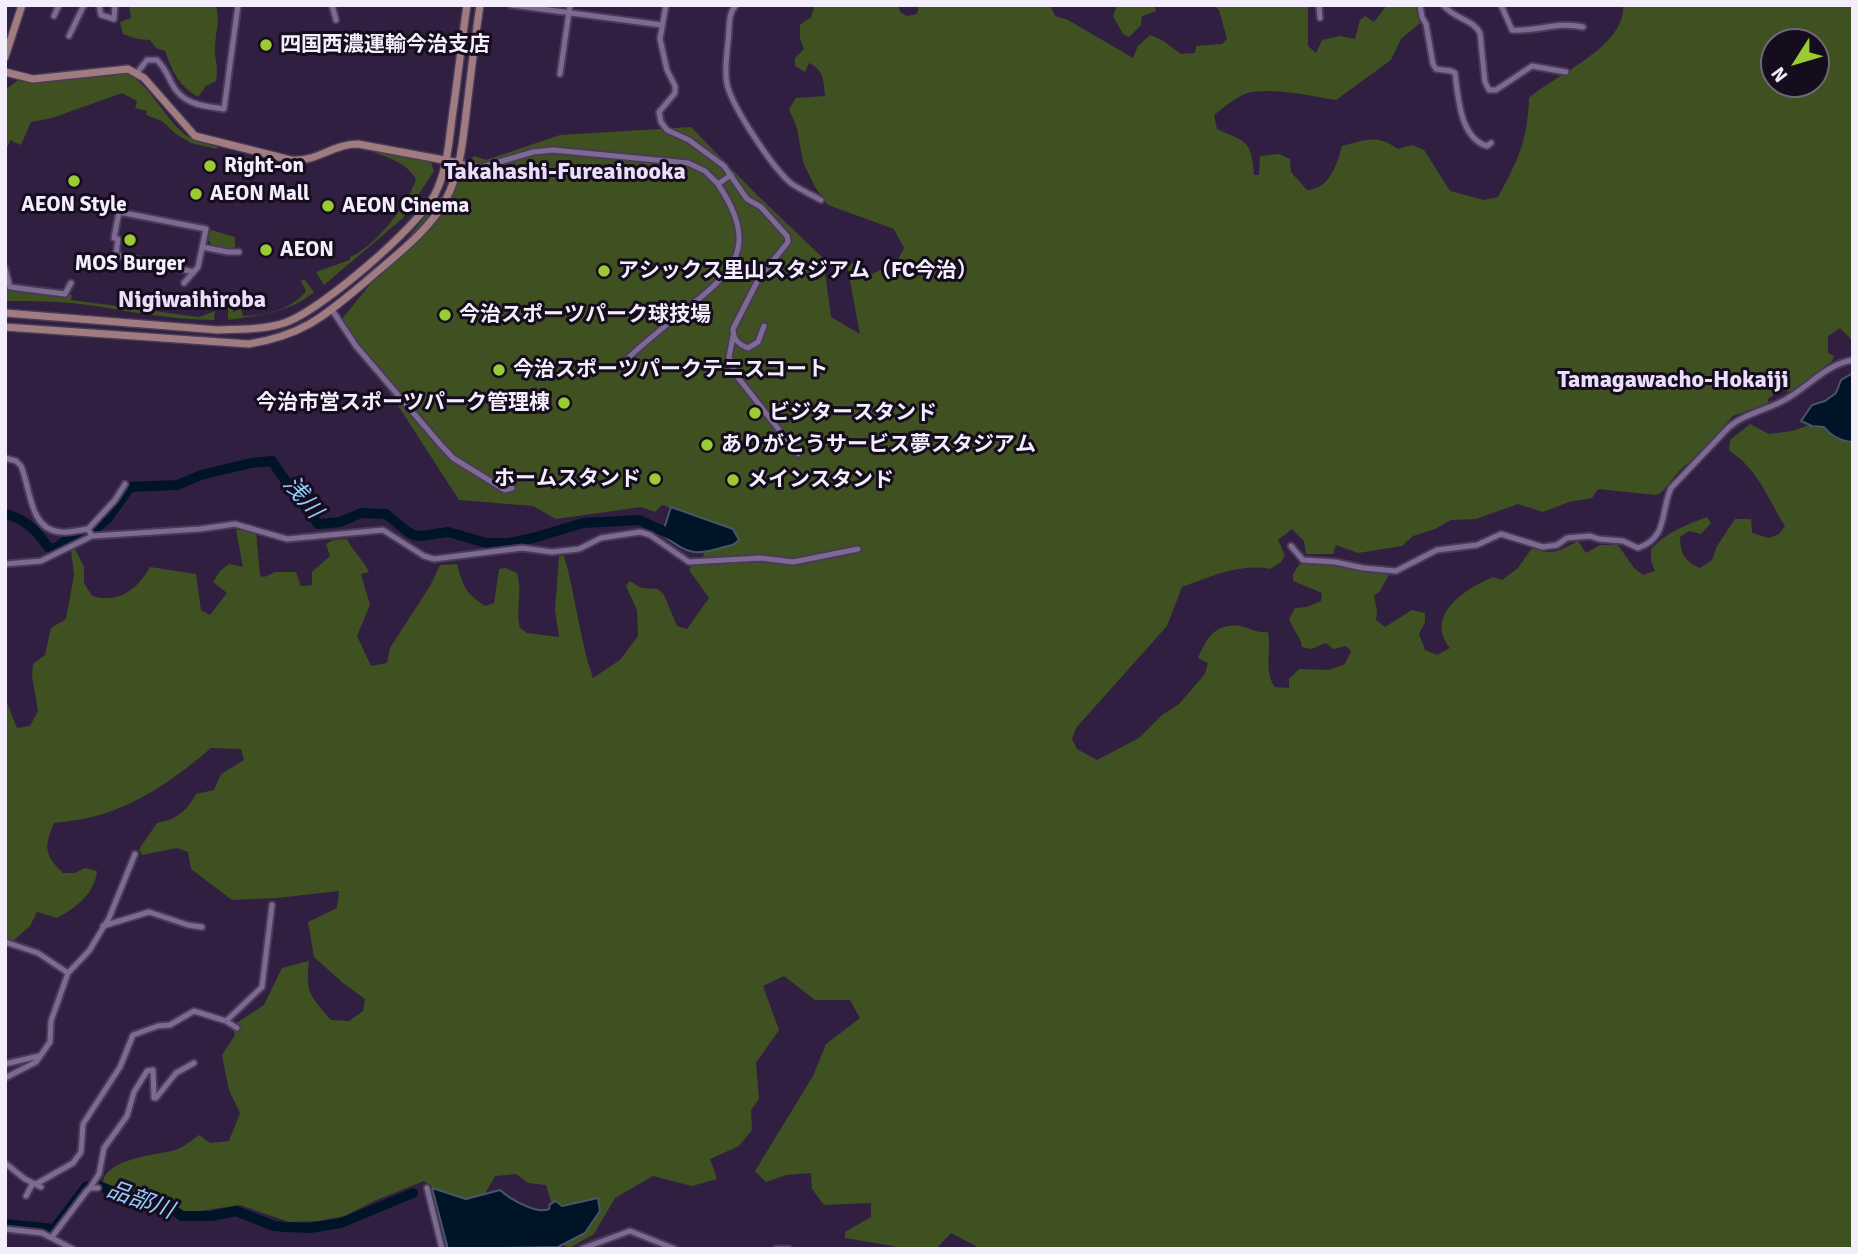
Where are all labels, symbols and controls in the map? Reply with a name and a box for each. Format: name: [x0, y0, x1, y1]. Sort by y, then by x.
north arrow: [1760, 28, 1830, 98]
place label: 四国西濃運輸今治支店: [280, 32, 490, 58]
marker: 四国西濃運輸今治支店: [258, 37, 274, 53]
text: N: [1766, 62, 1793, 87]
place label: Right-on: [224, 153, 304, 179]
marker: Right-on: [202, 158, 218, 174]
district label: Takahashi-Fureainooka: [444, 159, 686, 187]
marker: AEON Style: [66, 173, 82, 189]
place label: AEON Mall: [210, 181, 310, 207]
marker: AEON Mall: [188, 186, 204, 202]
place label: AEON Style: [21, 192, 127, 218]
place label: AEON Cinema: [342, 193, 469, 219]
marker: AEON Cinema: [320, 198, 336, 214]
marker: MOS Burger: [122, 232, 138, 248]
place label: AEON: [280, 237, 334, 263]
marker: AEON: [258, 242, 274, 258]
place label: MOS Burger: [75, 251, 185, 277]
place label: アシックス里山スタジアム（FC今治）: [618, 258, 978, 284]
marker: アシックス里山スタジアム（FC今治）: [596, 263, 612, 279]
district label: Nigiwaihiroba: [118, 287, 266, 315]
place label: 今治スポーツパーク球技場: [459, 302, 711, 328]
marker: 今治スポーツパーク球技場: [437, 307, 453, 323]
place label: 今治スポーツパークテニスコート: [513, 357, 828, 383]
marker: 今治スポーツパークテニスコート: [491, 362, 507, 378]
district label: Tamagawacho-Hokaiji: [1557, 367, 1789, 395]
place label: 今治市営スポーツパーク管理棟: [256, 390, 550, 416]
marker: 今治市営スポーツパーク管理棟: [556, 395, 572, 411]
place label: ビジタースタンド: [769, 400, 937, 426]
marker: ビジタースタンド: [747, 405, 763, 421]
place label: ありがとうサービス夢スタジアム: [721, 432, 1036, 458]
marker: ありがとうサービス夢スタジアム: [699, 437, 715, 453]
place label: ホームスタンド: [494, 466, 641, 492]
place label: メインスタンド: [747, 467, 894, 493]
marker: ホームスタンド: [647, 471, 663, 487]
water label: 浅川: [277, 472, 327, 524]
marker: メインスタンド: [725, 472, 741, 488]
water label: 品部川: [103, 1176, 177, 1226]

